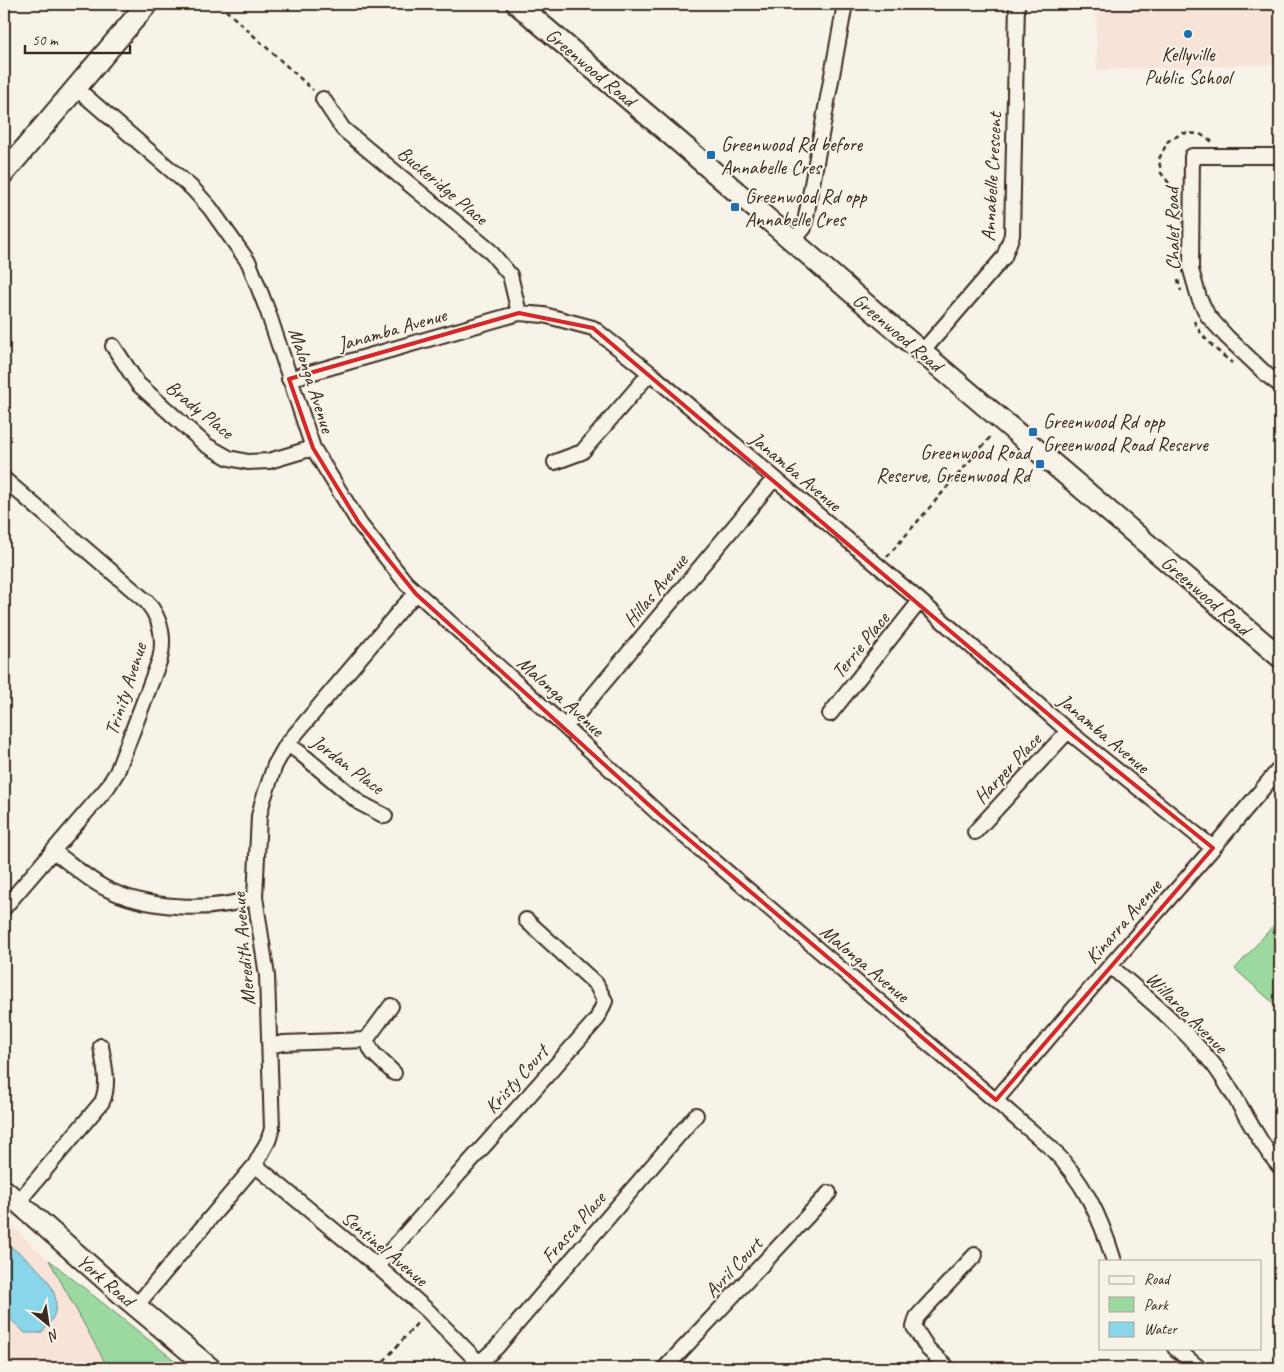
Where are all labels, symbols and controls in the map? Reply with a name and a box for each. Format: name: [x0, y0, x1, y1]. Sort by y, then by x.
scale bar: [25, 22, 130, 54]
street label: Greenwood Road: [541, 23, 643, 114]
marker: Kellyville Public School: [1182, 28, 1194, 40]
text: 50 m: [32, 31, 59, 50]
place label: Kellyville Public School: [1145, 42, 1235, 90]
street label: Annabelle Crescent: [976, 110, 1007, 242]
place label: Greenwood Rd before Annabelle Cres: [721, 132, 864, 180]
street label: Buckeridge Place: [392, 140, 494, 231]
marker: Greenwood Rd before Annabelle Cres: [705, 149, 717, 161]
place label: Greenwood Rd opp Annabelle Cres: [745, 184, 868, 232]
street label: Chalet Road: [1159, 184, 1186, 271]
marker: Greenwood Rd opp Annabelle Cres: [729, 201, 741, 213]
street label: Greenwood Road: [848, 288, 950, 379]
street label: Janamba Avenue: [334, 302, 451, 357]
street label: Malonga Avenue: [283, 325, 341, 437]
street label: Brady Place: [161, 374, 240, 445]
place label: Greenwood Rd opp Greenwood Road Reserve: [1043, 409, 1209, 457]
street label: Janamba Avenue: [744, 425, 848, 518]
marker: Greenwood Rd opp Greenwood Road Reserve: [1027, 426, 1039, 438]
place label: Greenwood Road Reserve, Greenwood Rd: [876, 440, 1033, 488]
marker: Greenwood Road Reserve, Greenwood Rd: [1034, 458, 1046, 470]
street label: Hillas Avenue: [618, 548, 694, 632]
street label: Greenwood Road: [1156, 550, 1258, 643]
street label: Terrie Place: [826, 606, 896, 684]
street label: Trinity Avenue: [99, 638, 153, 739]
street label: Malonga Avenue: [512, 651, 611, 743]
street label: Janamba Avenue: [1052, 687, 1156, 780]
street label: Harper Place: [968, 727, 1047, 809]
street label: Jordan Place: [306, 728, 390, 801]
street label: Kinarra Avenue: [1080, 873, 1168, 969]
street label: Meredith Avenue: [226, 890, 261, 1006]
street label: Malonga Avenue: [815, 919, 915, 1009]
street label: Willaroo Avenue: [1140, 966, 1234, 1060]
street label: Kristy Court: [479, 1037, 556, 1119]
street label: Frasca Place: [536, 1185, 612, 1268]
street label: Sentinel Avenue: [336, 1205, 434, 1293]
street label: Avril Court: [699, 1230, 769, 1303]
street label: York Road: [72, 1249, 142, 1314]
legend: [1099, 1260, 1262, 1350]
text: Road: [1144, 1270, 1171, 1289]
text: Park: [1144, 1296, 1169, 1315]
north arrow: [22, 1300, 72, 1350]
text: Water: [1144, 1320, 1178, 1339]
text: N: [44, 1325, 62, 1346]

